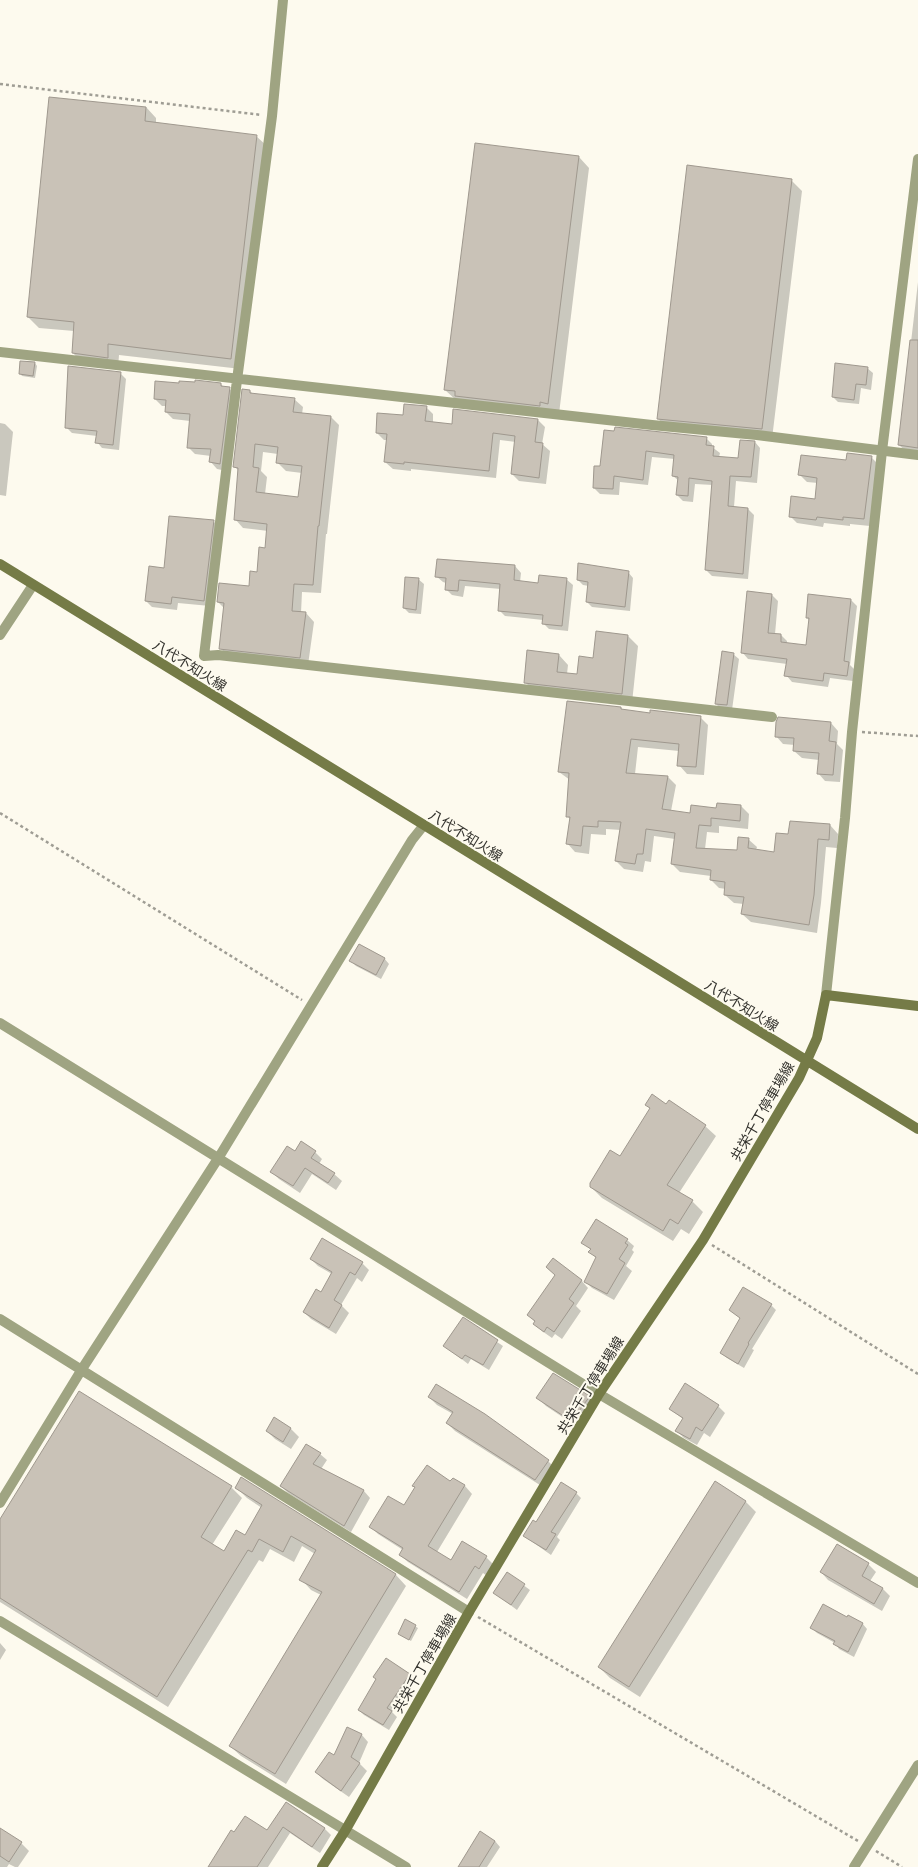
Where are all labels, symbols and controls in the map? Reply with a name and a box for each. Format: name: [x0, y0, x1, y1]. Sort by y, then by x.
street label: 八代不知火線: [149, 635, 231, 695]
street label: 八代不知火線: [425, 805, 507, 865]
street label: 八代不知火線: [701, 975, 783, 1035]
street label: 共栄千丁停車場線: [726, 1058, 798, 1164]
street label: 共栄千丁停車場線: [552, 1332, 628, 1438]
street label: 共栄千丁停車場線: [388, 1610, 460, 1716]

